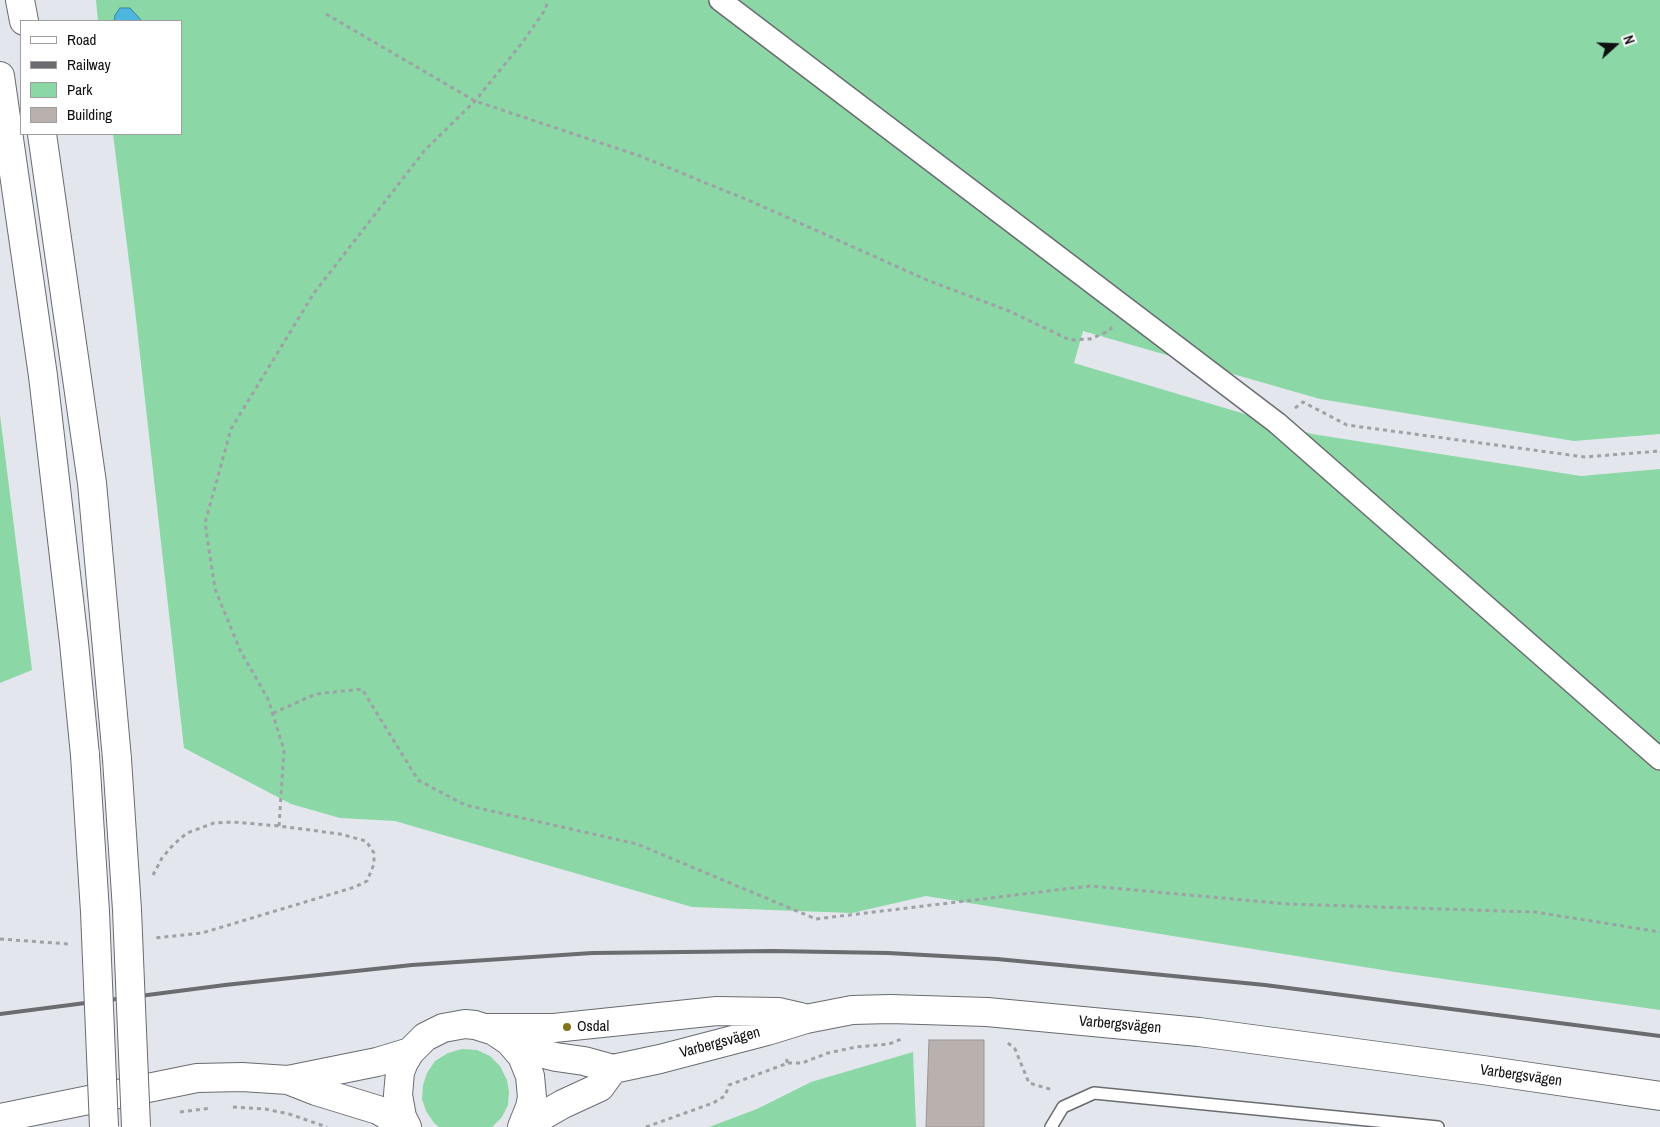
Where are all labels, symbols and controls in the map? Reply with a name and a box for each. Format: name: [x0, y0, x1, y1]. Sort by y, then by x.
legend: [20, 20, 182, 135]
north arrow: [1590, 20, 1640, 70]
text: Road: [67, 29, 96, 50]
text: N: [1619, 33, 1639, 47]
text: Railway: [67, 54, 111, 75]
text: Park: [67, 79, 92, 100]
text: Building: [67, 104, 112, 125]
street label: Varbergsvägen: [1078, 1012, 1162, 1038]
place label: Osdal: [577, 1018, 609, 1036]
marker: Osdal: [561, 1021, 573, 1033]
street label: Varbergsvägen: [678, 1024, 762, 1062]
street label: Varbergsvägen: [1479, 1061, 1563, 1091]

